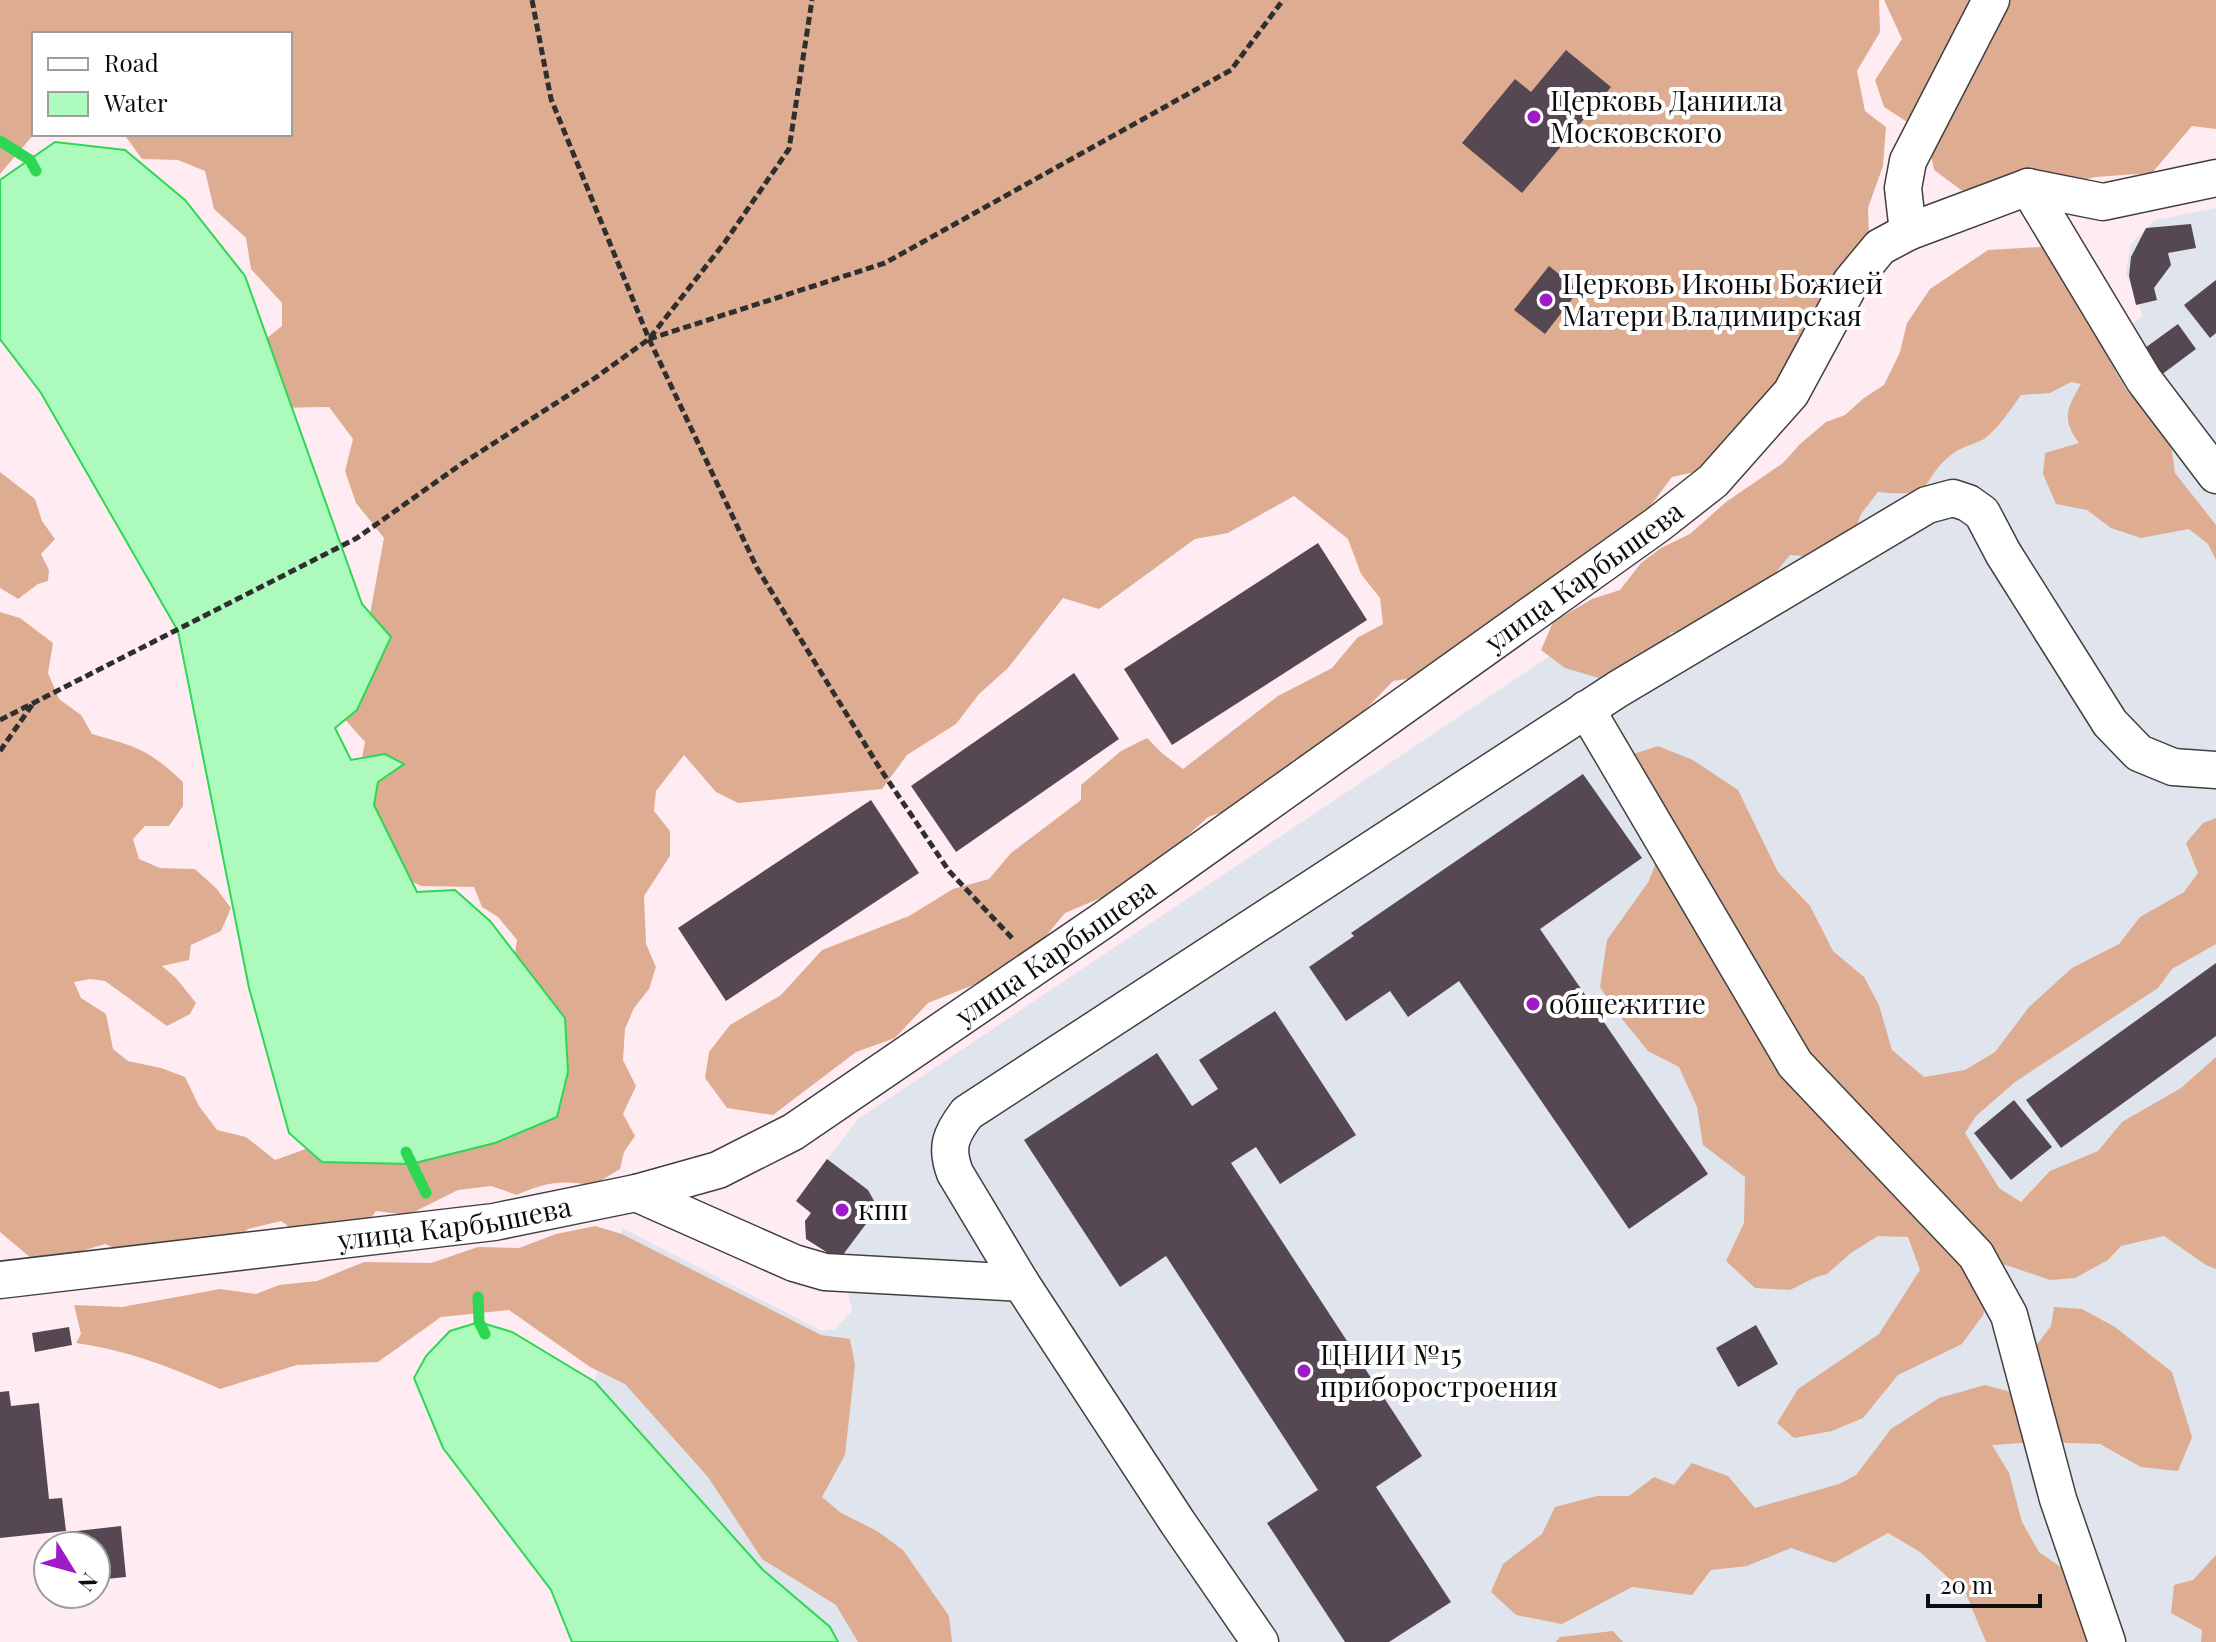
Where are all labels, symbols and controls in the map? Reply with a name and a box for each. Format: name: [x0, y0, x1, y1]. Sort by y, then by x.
legend: [32, 32, 292, 136]
text: Road: [104, 46, 159, 78]
place label: Церковь Даниила Московского: [1550, 81, 1783, 150]
text: Water: [103, 86, 168, 118]
marker: Церковь Даниила Московского: [1525, 108, 1543, 126]
place label: Церковь Иконы Божией Матери Владимирская: [1562, 264, 1883, 333]
marker: Церковь Иконы Божией Матери Владимирская: [1537, 291, 1555, 309]
street label: улица Карбышева: [1476, 492, 1690, 660]
street label: улица Карбышева: [946, 869, 1163, 1034]
place label: общежитие: [1549, 984, 1706, 1021]
marker: общежитие: [1524, 995, 1542, 1013]
street label: улица Карбышева: [334, 1187, 574, 1257]
place label: кпп: [858, 1190, 908, 1227]
marker: кпп: [833, 1201, 851, 1219]
place label: ЦНИИ №15 приборостроения: [1320, 1335, 1558, 1404]
marker: ЦНИИ №15 приборостроения: [1295, 1362, 1313, 1380]
north arrow: [32, 1530, 112, 1610]
scale bar: [1928, 1558, 2040, 1608]
text: N: [72, 1567, 106, 1598]
text: 20 m: [1940, 1568, 1993, 1600]

